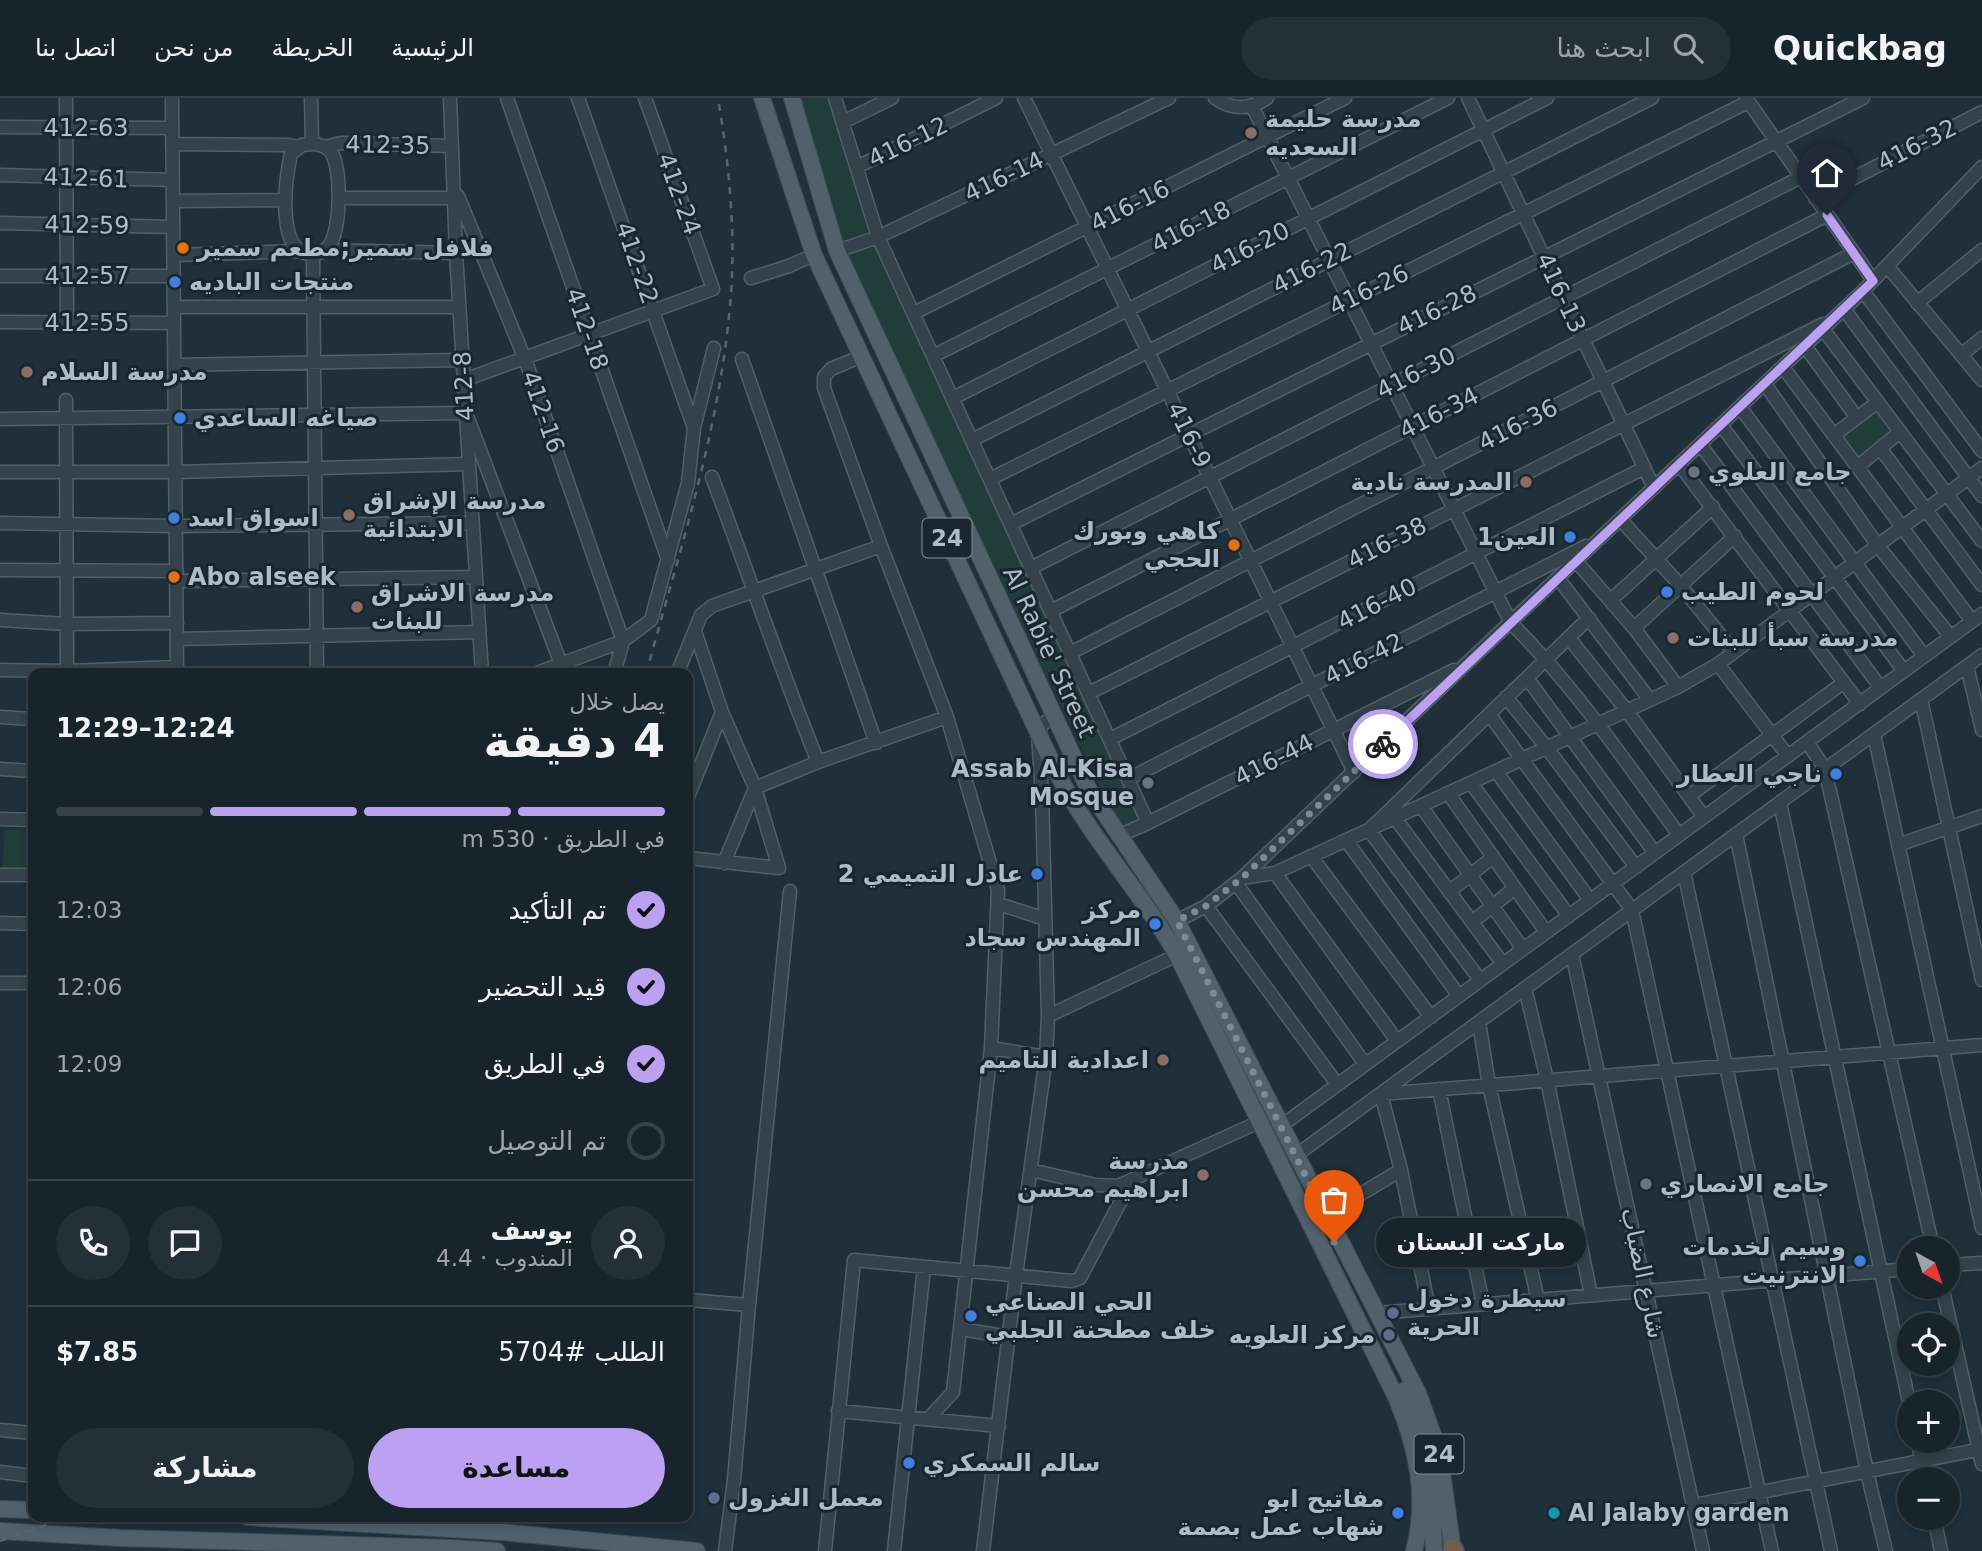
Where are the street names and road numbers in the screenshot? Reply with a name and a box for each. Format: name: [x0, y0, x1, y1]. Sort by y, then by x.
street label: 416-12: [864, 111, 952, 173]
street label: 416-32: [1873, 113, 1961, 177]
street label: 412-63: [43, 114, 129, 142]
street label: 412-35: [345, 130, 431, 160]
street label: 416-14: [960, 146, 1048, 208]
street label: 412-24: [651, 149, 707, 239]
street label: 412-61: [43, 163, 129, 193]
street label: 416-16: [1086, 174, 1174, 238]
street label: 416-18: [1147, 195, 1235, 259]
street label: 412-59: [44, 210, 130, 240]
street label: 416-20: [1206, 216, 1294, 280]
street label: 412-22: [610, 218, 664, 308]
street label: 416-22: [1268, 236, 1356, 300]
street label: 416-13: [1530, 249, 1592, 337]
street label: 416-26: [1325, 259, 1413, 321]
street label: 412-57: [44, 262, 130, 290]
street label: 416-28: [1393, 279, 1481, 341]
street label: 412-18: [560, 284, 614, 374]
street label: 412-55: [44, 309, 130, 337]
street label: 416-30: [1372, 341, 1460, 405]
street label: 412-8: [448, 350, 480, 422]
street label: 412-16: [516, 367, 570, 457]
street label: 416-34: [1395, 381, 1483, 445]
street label: 416-36: [1474, 393, 1562, 457]
street label: 416-9: [1161, 398, 1217, 472]
street label: 416-38: [1343, 511, 1431, 575]
road number: 24: [922, 518, 972, 558]
street label: Al Rabie' Street: [997, 562, 1101, 742]
street label: 416-40: [1333, 572, 1421, 636]
street label: 416-42: [1320, 627, 1408, 691]
street label: 416-44: [1230, 728, 1318, 792]
street label: شارع الضباب: [1615, 1205, 1671, 1341]
road number: 24: [1414, 1434, 1464, 1474]

